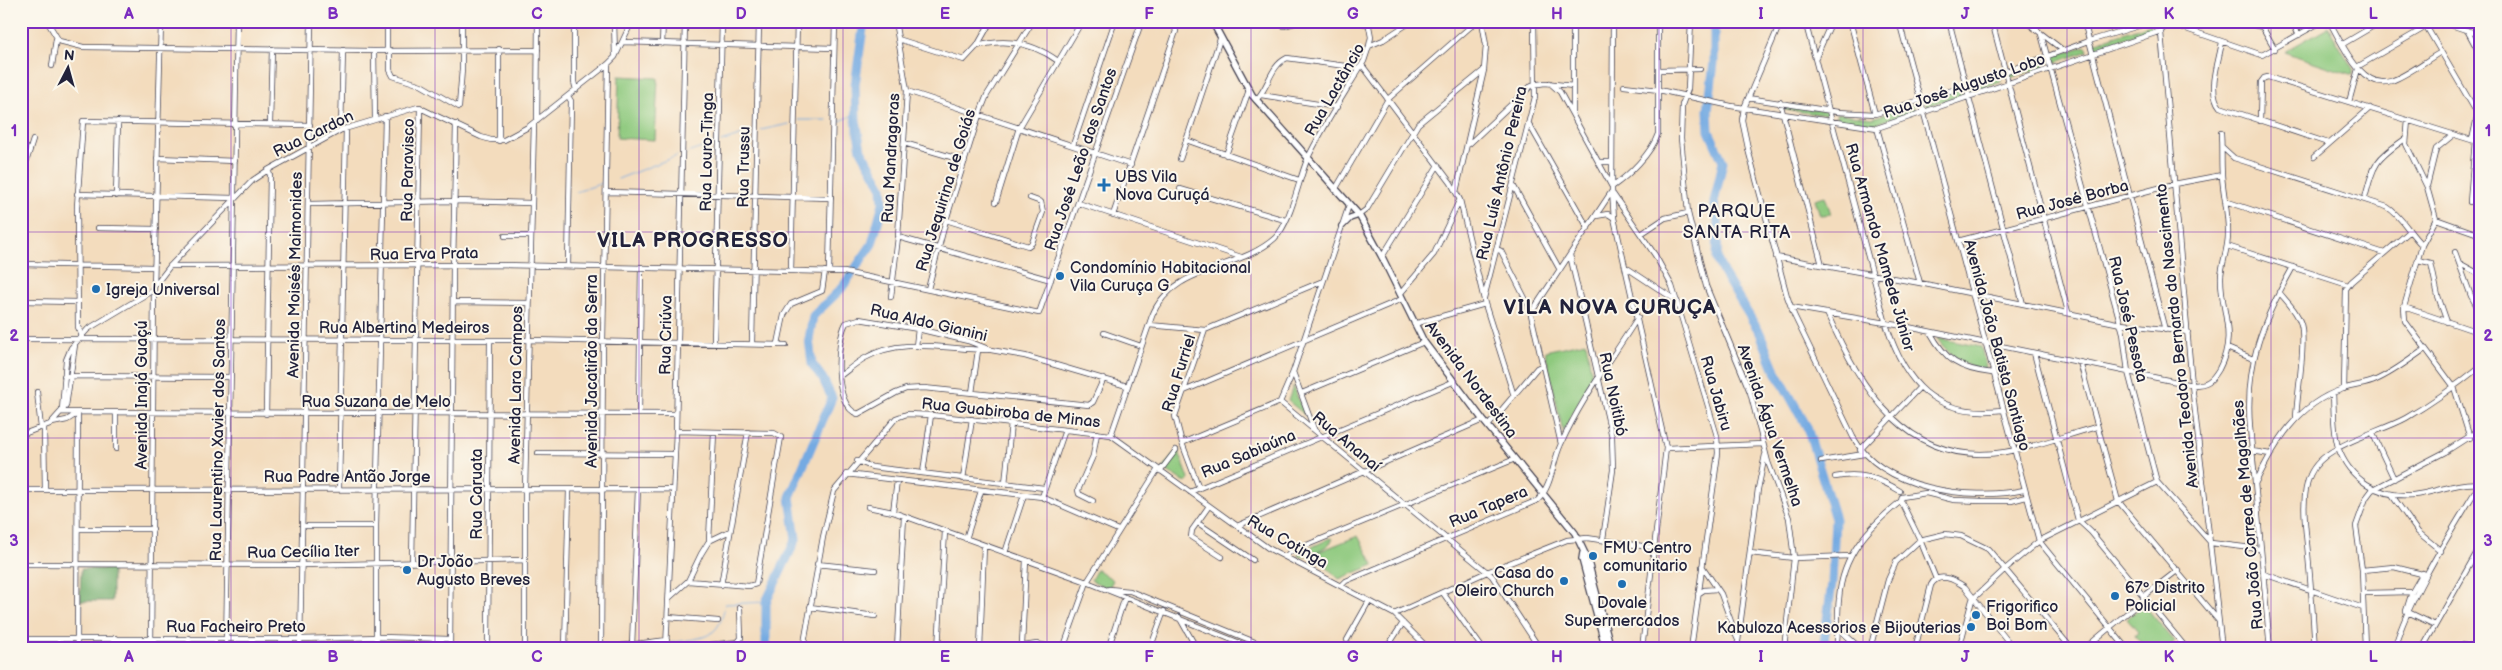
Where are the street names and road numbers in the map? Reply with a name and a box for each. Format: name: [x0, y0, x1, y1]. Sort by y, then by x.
street label: Rua Lactâncio: [1301, 40, 1369, 139]
street label: Rua José Augusto Lobo: [1881, 50, 2048, 123]
street label: Rua José Leão dos Santos: [1041, 66, 1122, 253]
street label: Rua Luís Antônio Pereira: [1473, 84, 1532, 262]
street label: Rua Louro-Tinga: [697, 92, 718, 212]
street label: Rua Mandragoras: [879, 93, 904, 224]
street label: Rua Cardon: [270, 107, 357, 162]
street label: Rua Jequirina de Goiás: [913, 107, 980, 274]
street label: Rua Paravisco: [398, 118, 419, 222]
street label: Rua Trussu: [734, 126, 755, 208]
street label: Rua Armando Mamede Júnior: [1841, 141, 1918, 354]
street label: Avenida Moisés Maimonides: [284, 172, 307, 378]
street label: Rua José Borba: [2014, 176, 2131, 225]
street label: Avenida Teodoro Bernardo do Nascimento: [2152, 183, 2203, 489]
street label: Avenida João Batista Santiago: [1959, 237, 2034, 453]
street label: Rua Erva Prata: [369, 244, 479, 265]
street label: Rua José Pessota: [2104, 254, 2151, 384]
street label: Avenida Jacatirão da Serra: [583, 274, 602, 468]
street label: Rua Criúva: [656, 295, 677, 375]
street label: Rua Aldo Gianini: [868, 301, 989, 346]
street label: Avenida Lara Campos: [506, 306, 527, 464]
street label: Rua Laurentino Xavier dos Santos: [207, 318, 230, 562]
street label: Avenida Nordestina: [1421, 318, 1521, 442]
street label: Rua Albertina Medeiros: [319, 319, 489, 338]
street label: Avenida Inajá Guaçú: [133, 320, 152, 470]
street label: Rua Furriel: [1159, 332, 1200, 415]
street label: Avenida Água Vermelha: [1733, 341, 1808, 509]
street label: Rua Noitibó: [1594, 351, 1631, 438]
street label: Rua Jabiru: [1696, 354, 1735, 433]
street label: Rua Suzana de Melo: [301, 393, 451, 412]
street label: Rua Guabiroba de Minas: [920, 395, 1101, 432]
street label: Rua João Correa de Magalhães: [2229, 399, 2268, 630]
street label: Rua Ananaí: [1308, 408, 1384, 476]
street label: Rua Sabiaúna: [1198, 426, 1299, 483]
street label: Rua Caruata: [468, 448, 487, 540]
street label: Rua Padre Antão Jorge: [264, 468, 431, 487]
street label: Rua Tapera: [1446, 482, 1531, 532]
street label: Rua Cotinga: [1244, 512, 1331, 573]
street label: Rua Cecília Iter: [247, 542, 359, 563]
street label: Rua Facheiro Preto: [166, 618, 306, 637]

